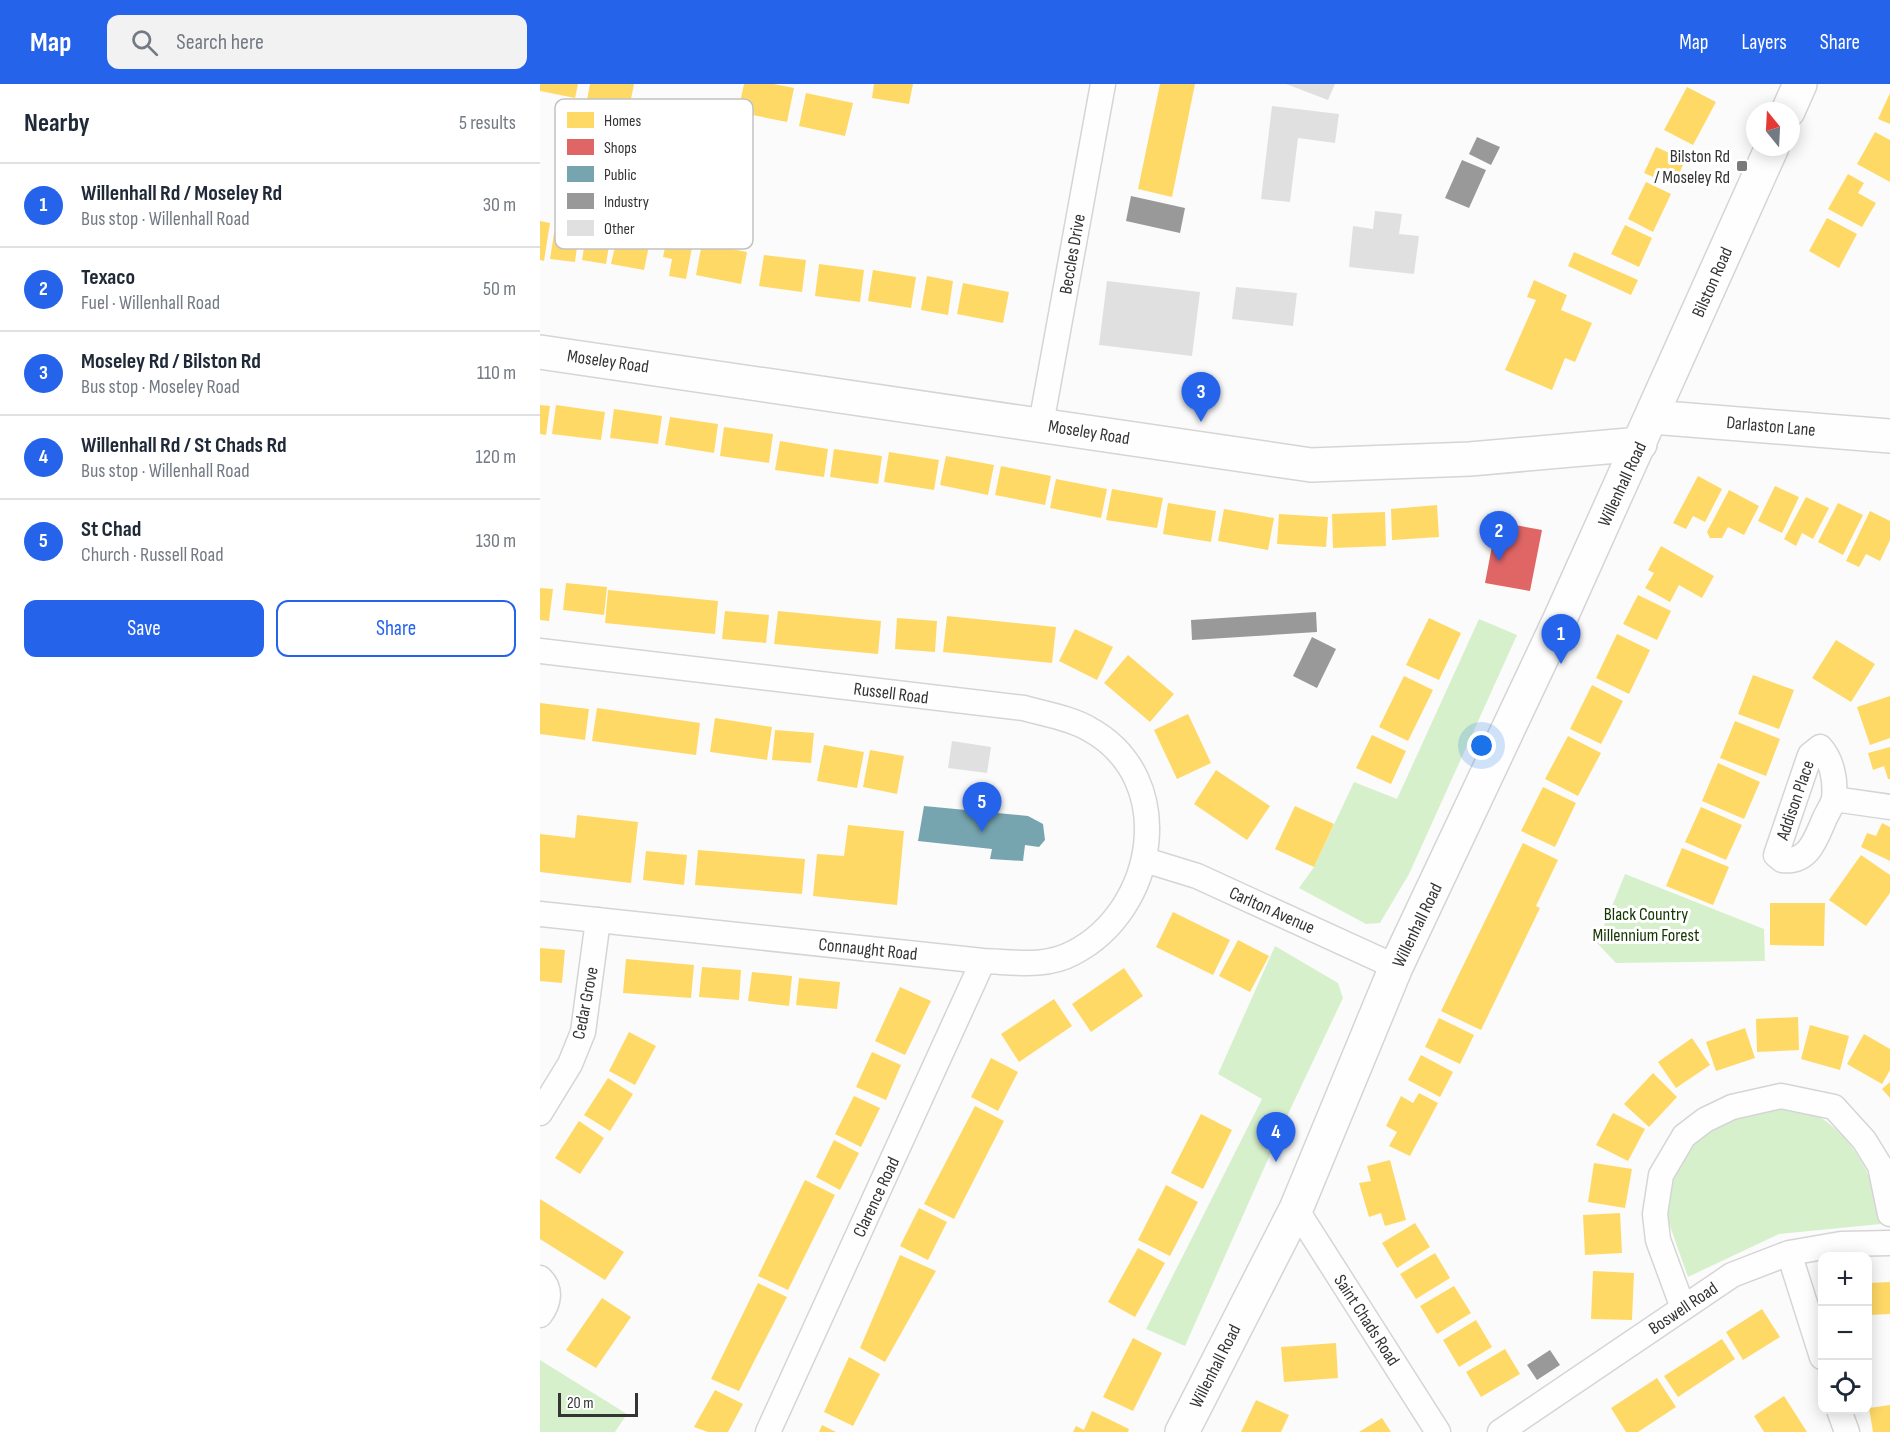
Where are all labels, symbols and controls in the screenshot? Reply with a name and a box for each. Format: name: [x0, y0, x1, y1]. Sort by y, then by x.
search box: [107, 15, 527, 69]
text: Map: [30, 26, 71, 59]
icon: search: [128, 26, 161, 59]
text: Search here: [176, 29, 264, 56]
text: Map: [1679, 30, 1708, 55]
text: Layers: [1741, 30, 1787, 55]
text: Share: [1820, 30, 1860, 55]
legend: [555, 99, 753, 249]
north arrow: [1746, 102, 1800, 156]
text: Nearby: [24, 108, 90, 139]
text: 5 results: [459, 111, 516, 135]
text: Homes: [604, 112, 641, 131]
text: Shops: [604, 139, 637, 158]
place label: Bilston Rd / Moseley Rd: [1654, 146, 1730, 188]
marker: Bilston Rd / Moseley Rd: [1735, 159, 1749, 173]
text: Public: [604, 166, 637, 185]
text: Willenhall Rd / Moseley Rd: [81, 180, 282, 207]
text: 1: [40, 193, 47, 217]
text: 30 m: [483, 193, 516, 217]
text: Industry: [604, 193, 649, 212]
text: Bus stop · Willenhall Road: [81, 207, 250, 231]
street label: Beccles Drive: [1055, 212, 1090, 296]
text: Other: [604, 220, 635, 239]
street label: Bilston Road: [1688, 244, 1737, 321]
text: Texaco: [81, 264, 135, 291]
text: 2: [39, 277, 48, 301]
text: 50 m: [483, 277, 516, 301]
text: Fuel · Willenhall Road: [81, 291, 220, 315]
street label: Moseley Road: [566, 345, 650, 378]
text: Moseley Rd / Bilston Rd: [81, 348, 261, 375]
text: 3: [39, 361, 48, 385]
text: 110 m: [477, 361, 516, 385]
pin: 3: [1182, 372, 1220, 422]
text: Bus stop · Moseley Road: [81, 375, 240, 399]
street label: Darlaston Lane: [1725, 412, 1816, 441]
street label: Moseley Road: [1047, 416, 1131, 449]
text: Willenhall Rd / St Chads Rd: [81, 432, 287, 459]
street label: Willenhall Road: [1594, 439, 1651, 530]
text: 4: [39, 445, 48, 469]
text: 120 m: [476, 445, 516, 469]
text: Bus stop · Willenhall Road: [81, 459, 250, 483]
pin: 2: [1480, 512, 1518, 561]
text: St Chad: [81, 516, 141, 543]
text: 5: [39, 529, 48, 553]
text: 130 m: [476, 529, 516, 553]
text: Church · Russell Road: [81, 543, 224, 567]
button: Save: [24, 600, 264, 657]
button: Share: [276, 600, 516, 657]
pin: 1: [1542, 614, 1580, 664]
street label: Russell Road: [852, 678, 930, 709]
your location: [1467, 731, 1496, 760]
street label: Addison Place: [1772, 758, 1819, 844]
pin: 5: [962, 782, 1002, 832]
street label: Willenhall Road: [1388, 880, 1447, 971]
street label: Carlton Avenue: [1226, 882, 1318, 939]
park label: Black Country Millennium Forest: [1593, 904, 1700, 946]
street label: Connaught Road: [817, 934, 918, 965]
street label: Cedar Grove: [568, 965, 603, 1041]
pin: 4: [1256, 1112, 1296, 1162]
street label: Clarence Road: [849, 1154, 904, 1241]
map controls: [1818, 1252, 1872, 1414]
button: +: [1818, 1252, 1872, 1306]
street label: Saint Chads Road: [1329, 1271, 1404, 1370]
street label: Boswell Road: [1645, 1278, 1722, 1339]
button: −: [1818, 1306, 1872, 1360]
street label: Willenhall Road: [1185, 1321, 1245, 1411]
button: locate: [1818, 1360, 1872, 1414]
scale bar: [558, 1390, 638, 1418]
text: 20 m: [567, 1394, 594, 1413]

